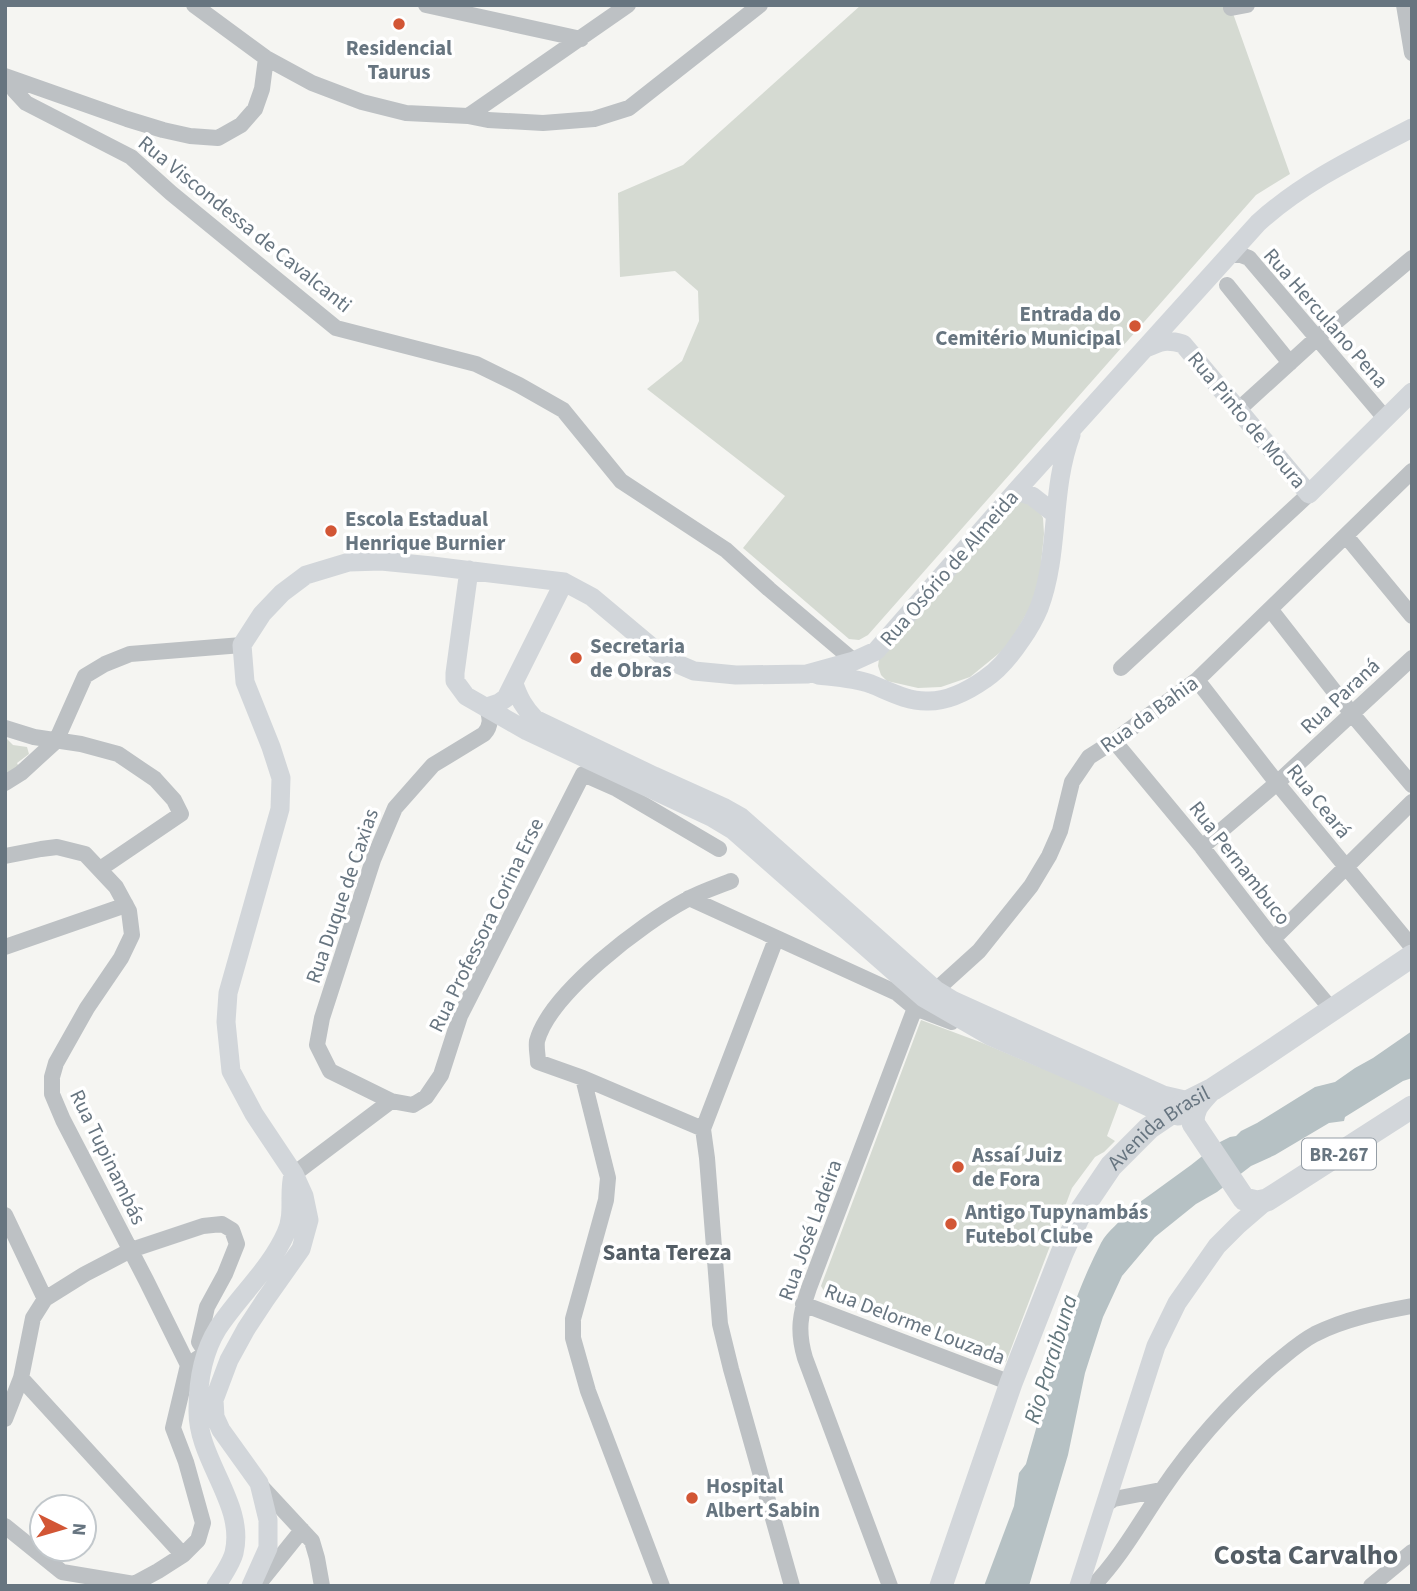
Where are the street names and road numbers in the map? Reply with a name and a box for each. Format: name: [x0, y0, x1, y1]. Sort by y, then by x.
street label: Rua Viscondessa de Cavalcanti: [132, 128, 358, 320]
street label: Rua Herculano Pena: [1257, 241, 1395, 395]
street label: Rua Pinto de Moura: [1181, 345, 1313, 495]
street label: Rua Osório de Almeida: [873, 483, 1025, 653]
street label: Rua Paraná: [1293, 651, 1387, 741]
street label: Rua da Bahia: [1094, 668, 1204, 760]
street label: Rua Ceará: [1280, 757, 1358, 845]
street label: Rua Pernambuco: [1182, 795, 1298, 931]
street label: Rua Duque de Caxias: [298, 804, 386, 987]
street label: Rua Professora Corina Erse: [421, 813, 551, 1037]
street label: Avenida Brasil: [1100, 1078, 1215, 1177]
street label: Rua Tupinambás: [62, 1084, 154, 1230]
road number: BR-267: [1302, 1138, 1376, 1170]
street label: Rua José Ladeira: [771, 1155, 849, 1305]
street label: Rua Delorme Louzada: [820, 1276, 1010, 1372]

